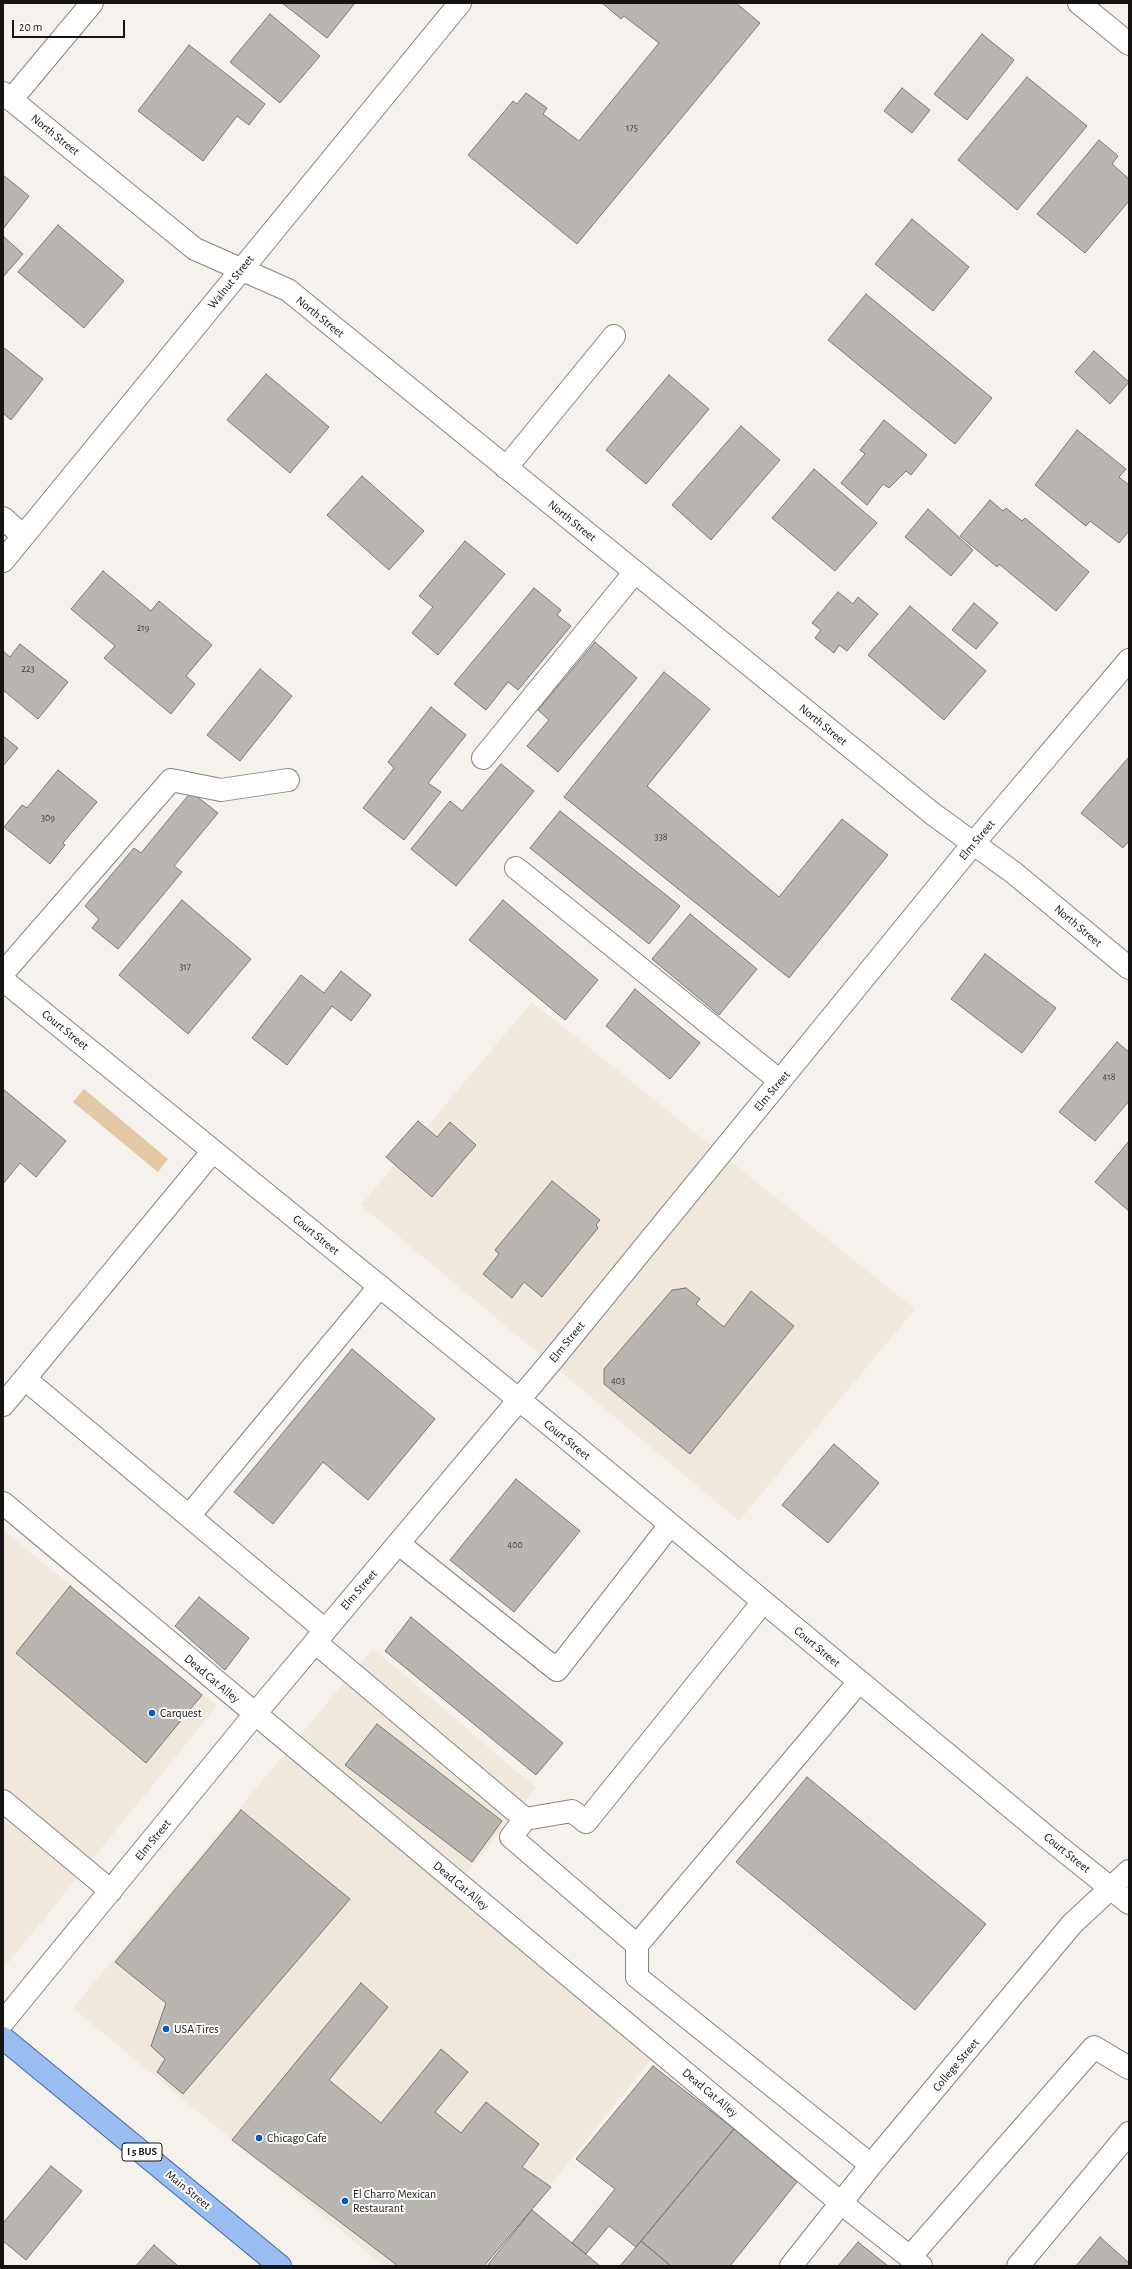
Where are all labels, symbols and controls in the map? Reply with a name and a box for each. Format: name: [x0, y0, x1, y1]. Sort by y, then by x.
scale bar: [14, 12, 127, 38]
text: 20 m: [19, 21, 42, 33]
street label: North Street: [28, 111, 82, 159]
house number: 175: [626, 122, 638, 134]
street label: Walnut Street: [205, 252, 257, 312]
street label: North Street: [293, 293, 347, 341]
street label: North Street: [545, 497, 599, 545]
house number: 219: [137, 622, 149, 634]
house number: 223: [21, 663, 35, 675]
street label: North Street: [796, 701, 850, 749]
house number: 309: [41, 812, 55, 824]
street label: Elm Street: [956, 817, 998, 863]
house number: 338: [655, 831, 667, 843]
street label: North Street: [1051, 902, 1105, 950]
house number: 317: [179, 961, 191, 973]
street label: Court Street: [39, 1007, 91, 1053]
street label: Elm Street: [751, 1068, 793, 1114]
house number: 418: [1103, 1071, 1115, 1083]
street label: Court Street: [290, 1212, 342, 1258]
street label: Elm Street: [546, 1319, 588, 1365]
house number: 403: [611, 1375, 625, 1387]
street label: Court Street: [541, 1417, 593, 1463]
house number: 400: [507, 1539, 523, 1551]
street label: Elm Street: [338, 1567, 380, 1613]
street label: Court Street: [791, 1624, 843, 1670]
street label: Dead Cat Alley: [181, 1652, 243, 1706]
place label: Carquest: [160, 1706, 202, 1720]
marker: Carquest: [147, 1708, 157, 1718]
street label: Elm Street: [132, 1817, 174, 1863]
street label: Court Street: [1041, 1830, 1093, 1876]
street label: Dead Cat Alley: [430, 1859, 492, 1913]
place label: USA Tires: [174, 2022, 219, 2036]
marker: USA Tires: [161, 2024, 171, 2034]
street label: College Street: [930, 2036, 982, 2094]
street label: Dead Cat Alley: [679, 2066, 741, 2120]
place label: Chicago Cafe: [267, 2131, 327, 2145]
marker: Chicago Cafe: [254, 2133, 264, 2143]
road number: I 5 BUS: [122, 2143, 162, 2161]
street label: Main Street: [162, 2167, 214, 2213]
place label: El Charro Mexican Restaurant: [353, 2187, 436, 2215]
marker: El Charro Mexican Restaurant: [340, 2196, 350, 2206]

